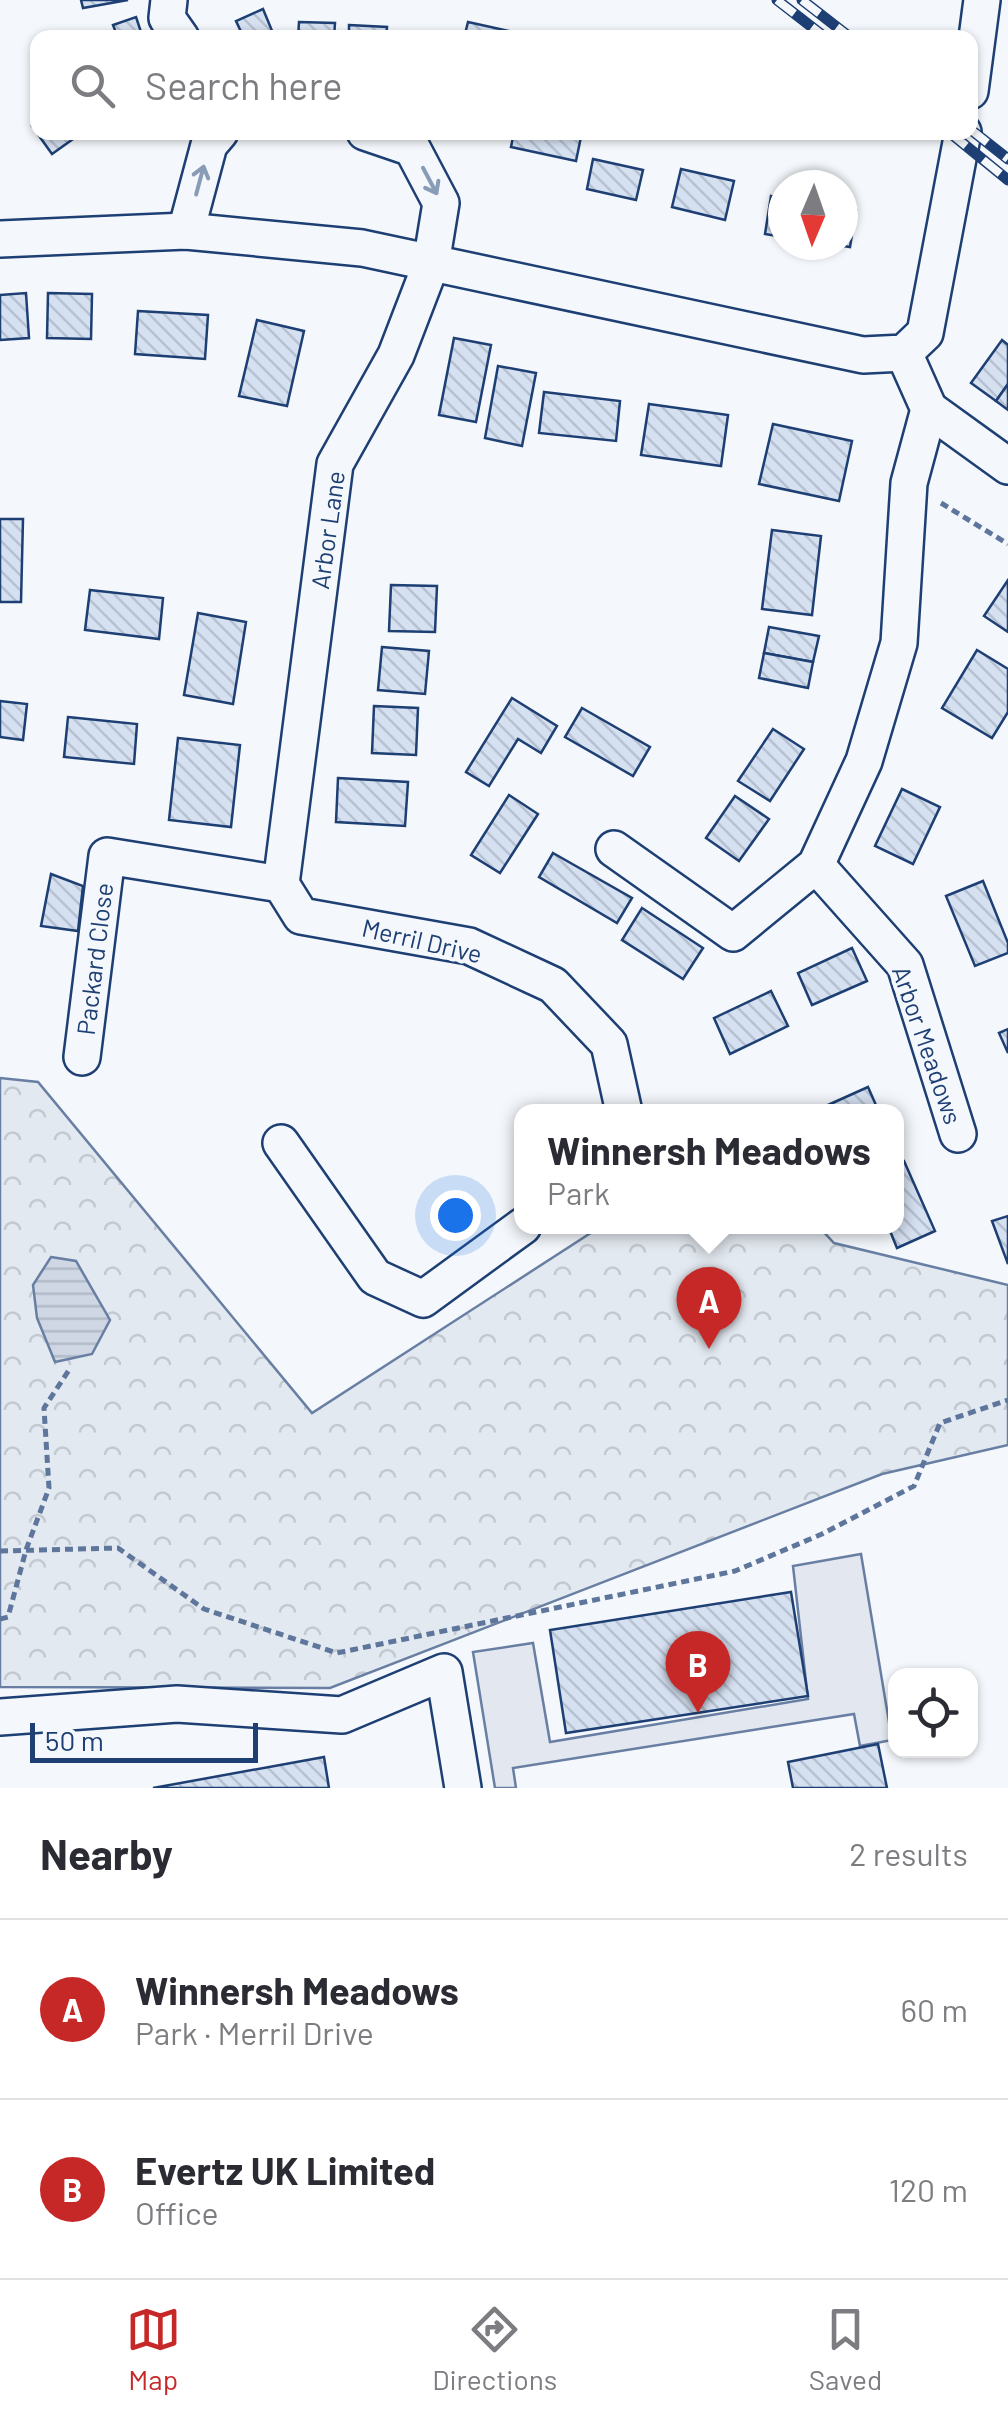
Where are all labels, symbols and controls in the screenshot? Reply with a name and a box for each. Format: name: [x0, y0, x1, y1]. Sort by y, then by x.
search box: [30, 30, 978, 140]
icon: search: [65, 58, 120, 113]
text: Search here: [145, 62, 343, 108]
one-way arrow: [191, 165, 210, 196]
one-way arrow: [420, 165, 440, 195]
north arrow: [768, 170, 858, 260]
street label: Arbor Lane: [304, 469, 350, 591]
street label: Packard Close: [70, 881, 118, 1037]
street label: Merril Drive: [359, 912, 485, 968]
street label: Arbor Meadows: [887, 962, 969, 1128]
popup: [514, 1104, 904, 1234]
text: Winnersh Meadows: [547, 1127, 871, 1173]
text: Park: [547, 1173, 610, 1211]
your location: [430, 1190, 481, 1241]
pin: A: [676, 1266, 742, 1349]
pin: B: [666, 1630, 730, 1713]
map controls: [888, 1668, 978, 1758]
button: locate: [888, 1668, 978, 1758]
scale bar: [30, 1718, 258, 1762]
text: 50 m: [45, 1723, 104, 1757]
text: Nearby: [40, 1828, 173, 1878]
text: 2 results: [849, 1834, 968, 1872]
text: Winnersh Meadows: [135, 1967, 459, 2013]
text: A: [62, 1990, 83, 2028]
text: 60 m: [901, 1990, 968, 2028]
text: Park · Merril Drive: [135, 2013, 374, 2051]
text: Evertz UK Limited: [135, 2147, 435, 2193]
text: B: [63, 2170, 82, 2208]
text: 120 m: [889, 2170, 968, 2208]
text: Office: [135, 2193, 219, 2231]
tab: Map: [126, 2302, 181, 2396]
tab: Directions: [432, 2302, 557, 2396]
tab: Saved: [809, 2302, 882, 2396]

